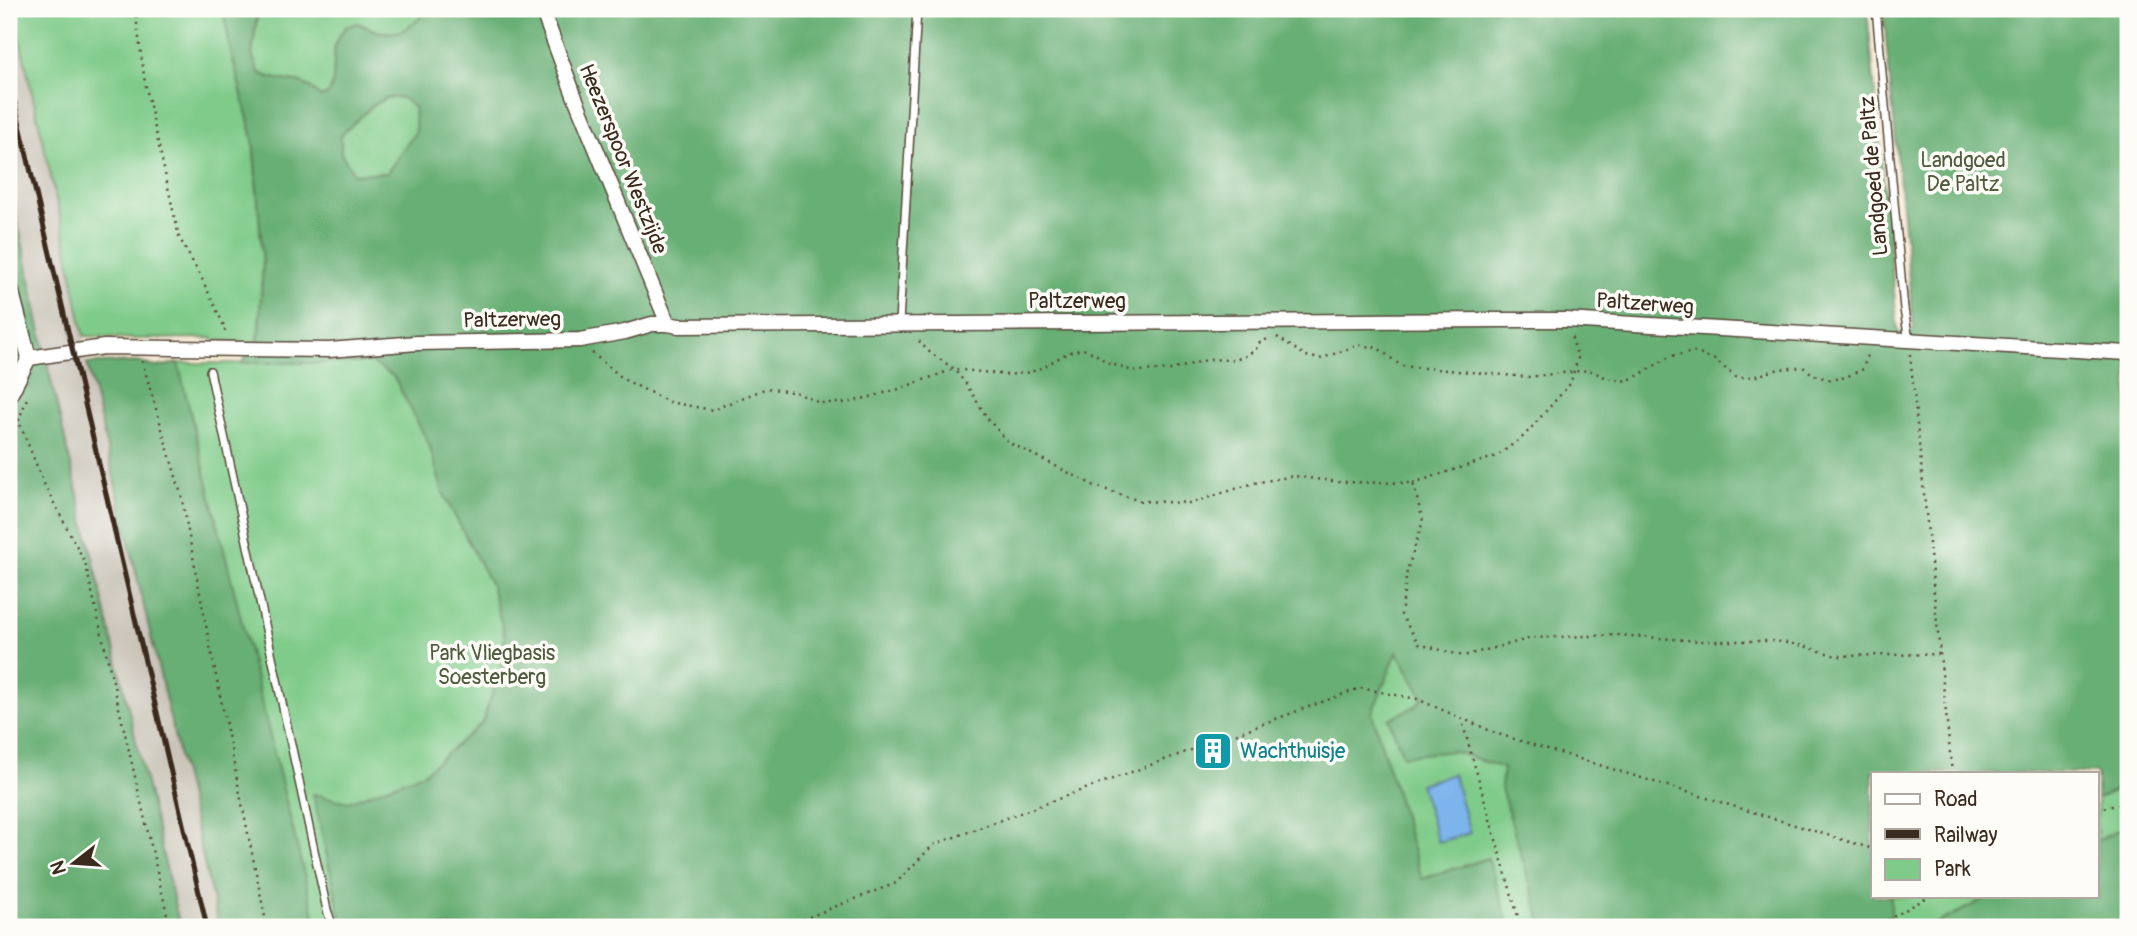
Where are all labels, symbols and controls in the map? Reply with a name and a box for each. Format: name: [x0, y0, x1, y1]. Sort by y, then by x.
street label: Heezerspoor Westzijde: [573, 60, 674, 259]
street label: Landgoed de Paltz: [1854, 95, 1894, 257]
park label: Landgoed De Paltz: [1920, 147, 2006, 198]
street label: Paltzerweg: [1595, 287, 1695, 321]
street label: Paltzerweg: [1028, 288, 1126, 315]
street label: Paltzerweg: [463, 306, 561, 334]
park label: Park Vliegbasis Soesterberg: [429, 640, 556, 691]
building icon: Wachthuisje: [1192, 730, 1234, 772]
place label: Wachthuisje: [1240, 738, 1346, 765]
legend: [1871, 772, 2098, 898]
text: Road: [1934, 786, 1978, 813]
text: Railway: [1934, 822, 1998, 849]
north arrow: [38, 828, 108, 898]
text: Park: [1934, 856, 1971, 883]
text: N: [45, 858, 72, 877]

